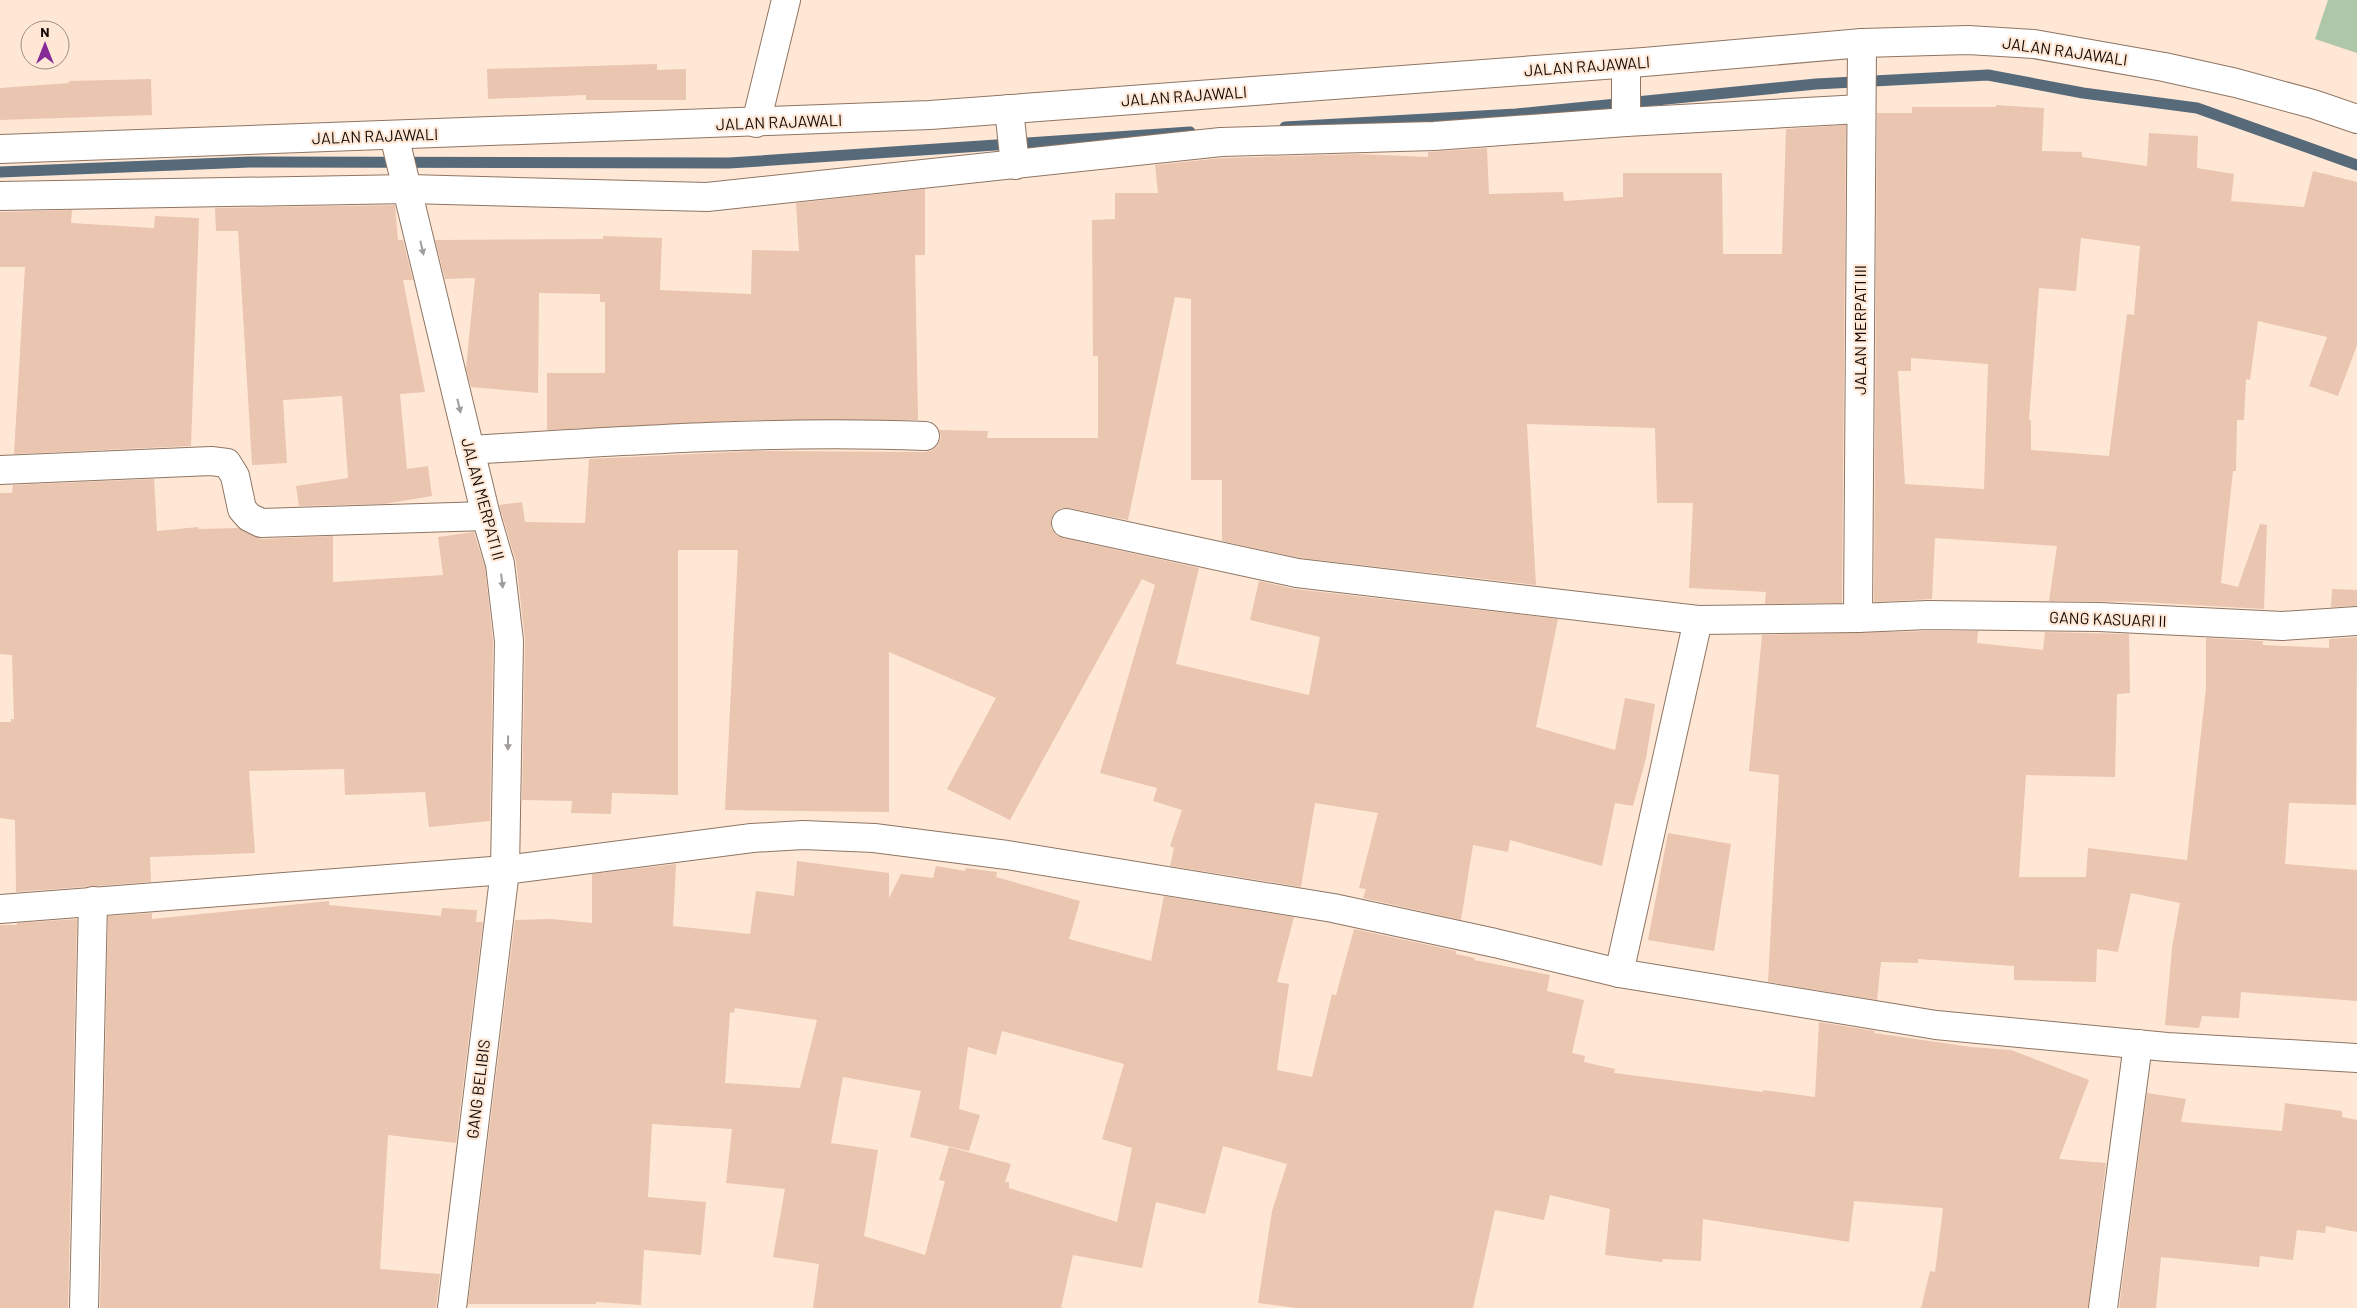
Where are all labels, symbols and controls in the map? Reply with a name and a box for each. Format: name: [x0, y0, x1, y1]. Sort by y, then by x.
north arrow: [20, 20, 70, 70]
text: N: [40, 23, 50, 40]
street label: JALAN RAJAWALI: [2001, 32, 2129, 69]
street label: JALAN RAJAWALI: [1523, 52, 1651, 79]
street label: JALAN RAJAWALI: [1120, 82, 1248, 109]
street label: JALAN RAJAWALI: [716, 110, 842, 133]
street label: JALAN RAJAWALI: [312, 124, 438, 147]
one-way arrow: [418, 241, 426, 256]
street label: JALAN MERPATI III: [1850, 265, 1869, 395]
one-way arrow: [455, 399, 463, 414]
street label: JALAN MERPATI II: [458, 436, 509, 562]
one-way arrow: [498, 573, 506, 589]
street label: GANG KASUARI II: [2049, 607, 2167, 630]
one-way arrow: [504, 735, 512, 751]
street label: GANG BELIBIS: [462, 1038, 493, 1140]

